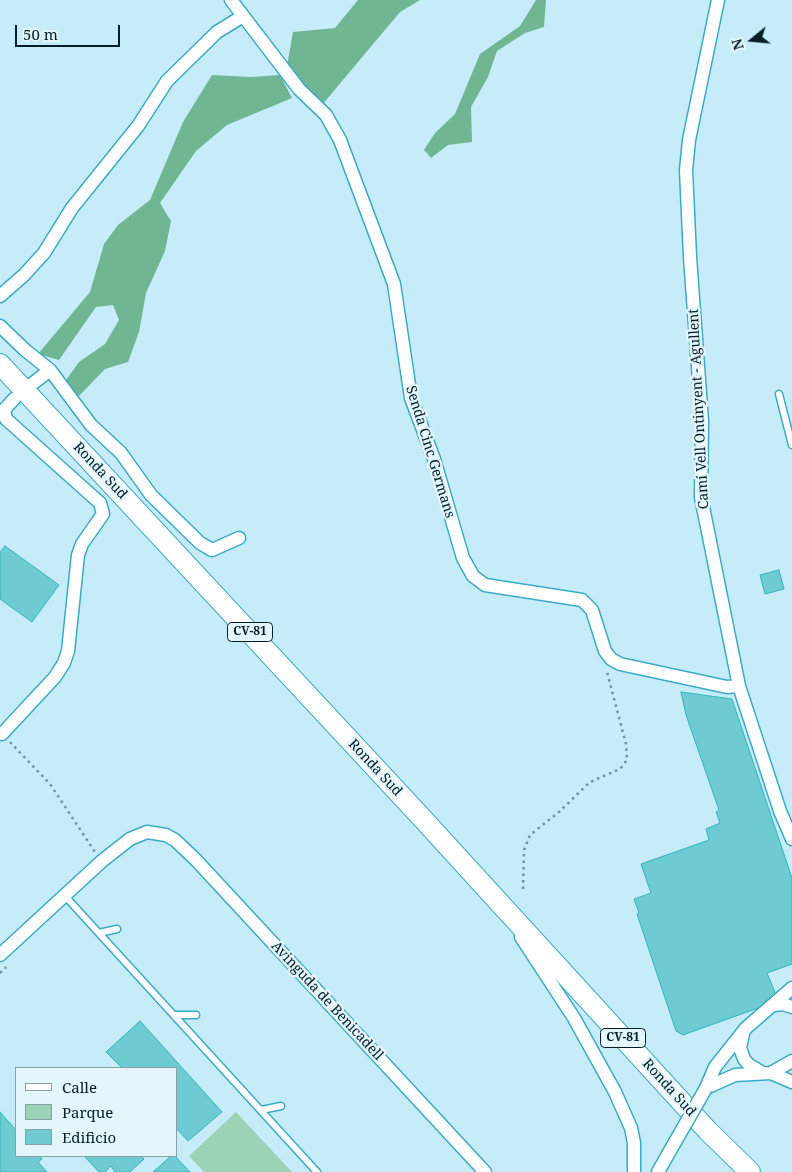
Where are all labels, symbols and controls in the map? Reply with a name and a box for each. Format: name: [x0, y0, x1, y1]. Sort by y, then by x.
scale bar: [18, 15, 122, 47]
north arrow: [727, 15, 777, 65]
text: 50 m: [23, 24, 58, 44]
text: N: [726, 36, 748, 53]
street label: Camí Vell Ontinyent - Agullent: [685, 308, 713, 510]
street label: Senda Cinc Germans: [402, 384, 458, 520]
street label: Ronda Sud: [69, 439, 131, 503]
road number: CV-81: [228, 622, 272, 642]
street label: Ronda Sud: [344, 736, 406, 800]
street label: Avinguda de Benicadell: [267, 938, 387, 1064]
road number: CV-81: [600, 1028, 646, 1048]
street label: Ronda Sud: [639, 1056, 699, 1120]
legend: [15, 1067, 178, 1157]
text: Calle: [62, 1077, 97, 1097]
text: Parque: [62, 1102, 113, 1122]
text: Edificio: [62, 1127, 116, 1147]

